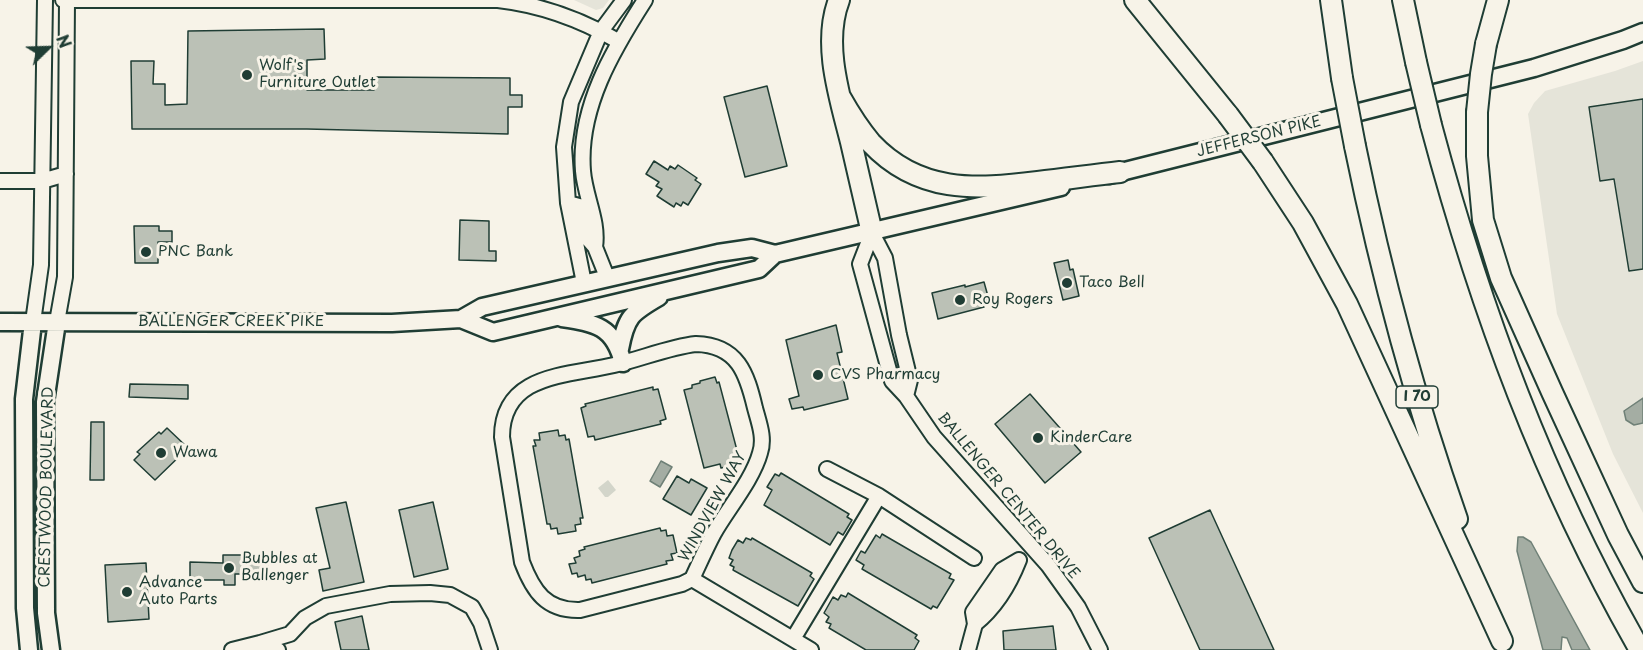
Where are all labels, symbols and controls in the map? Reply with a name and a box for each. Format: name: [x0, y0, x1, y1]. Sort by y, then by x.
north arrow: [18, 18, 78, 78]
text: N: [51, 30, 78, 51]
place label: Wolf's Furniture Outlet: [259, 57, 376, 92]
marker: Wolf's Furniture Outlet: [240, 68, 254, 82]
street label: JEFFERSON PIKE: [1195, 113, 1323, 161]
place label: PNC Bank: [158, 243, 233, 261]
marker: PNC Bank: [139, 245, 153, 259]
place label: Taco Bell: [1079, 274, 1145, 292]
marker: Taco Bell: [1060, 276, 1074, 290]
place label: Roy Rogers: [972, 291, 1053, 309]
marker: Roy Rogers: [953, 293, 967, 307]
street label: BALLENGER CREEK PIKE: [138, 313, 324, 331]
place label: CVS Pharmacy: [830, 366, 940, 384]
marker: CVS Pharmacy: [811, 368, 825, 382]
street label: CRESTWOOD BOULEVARD: [36, 386, 58, 588]
road number: I 70: [1396, 386, 1438, 408]
street label: BALLENGER CENTER DRIVE: [933, 409, 1083, 583]
place label: KinderCare: [1050, 429, 1132, 447]
marker: KinderCare: [1031, 431, 1045, 445]
place label: Wawa: [173, 444, 217, 462]
marker: Wawa: [154, 446, 168, 460]
street label: WINDVIEW WAY: [675, 449, 751, 565]
place label: Bubbles at Ballenger: [241, 550, 318, 585]
marker: Bubbles at Ballenger: [222, 561, 236, 575]
place label: Advance Auto Parts: [139, 574, 217, 609]
marker: Advance Auto Parts: [120, 585, 134, 599]

